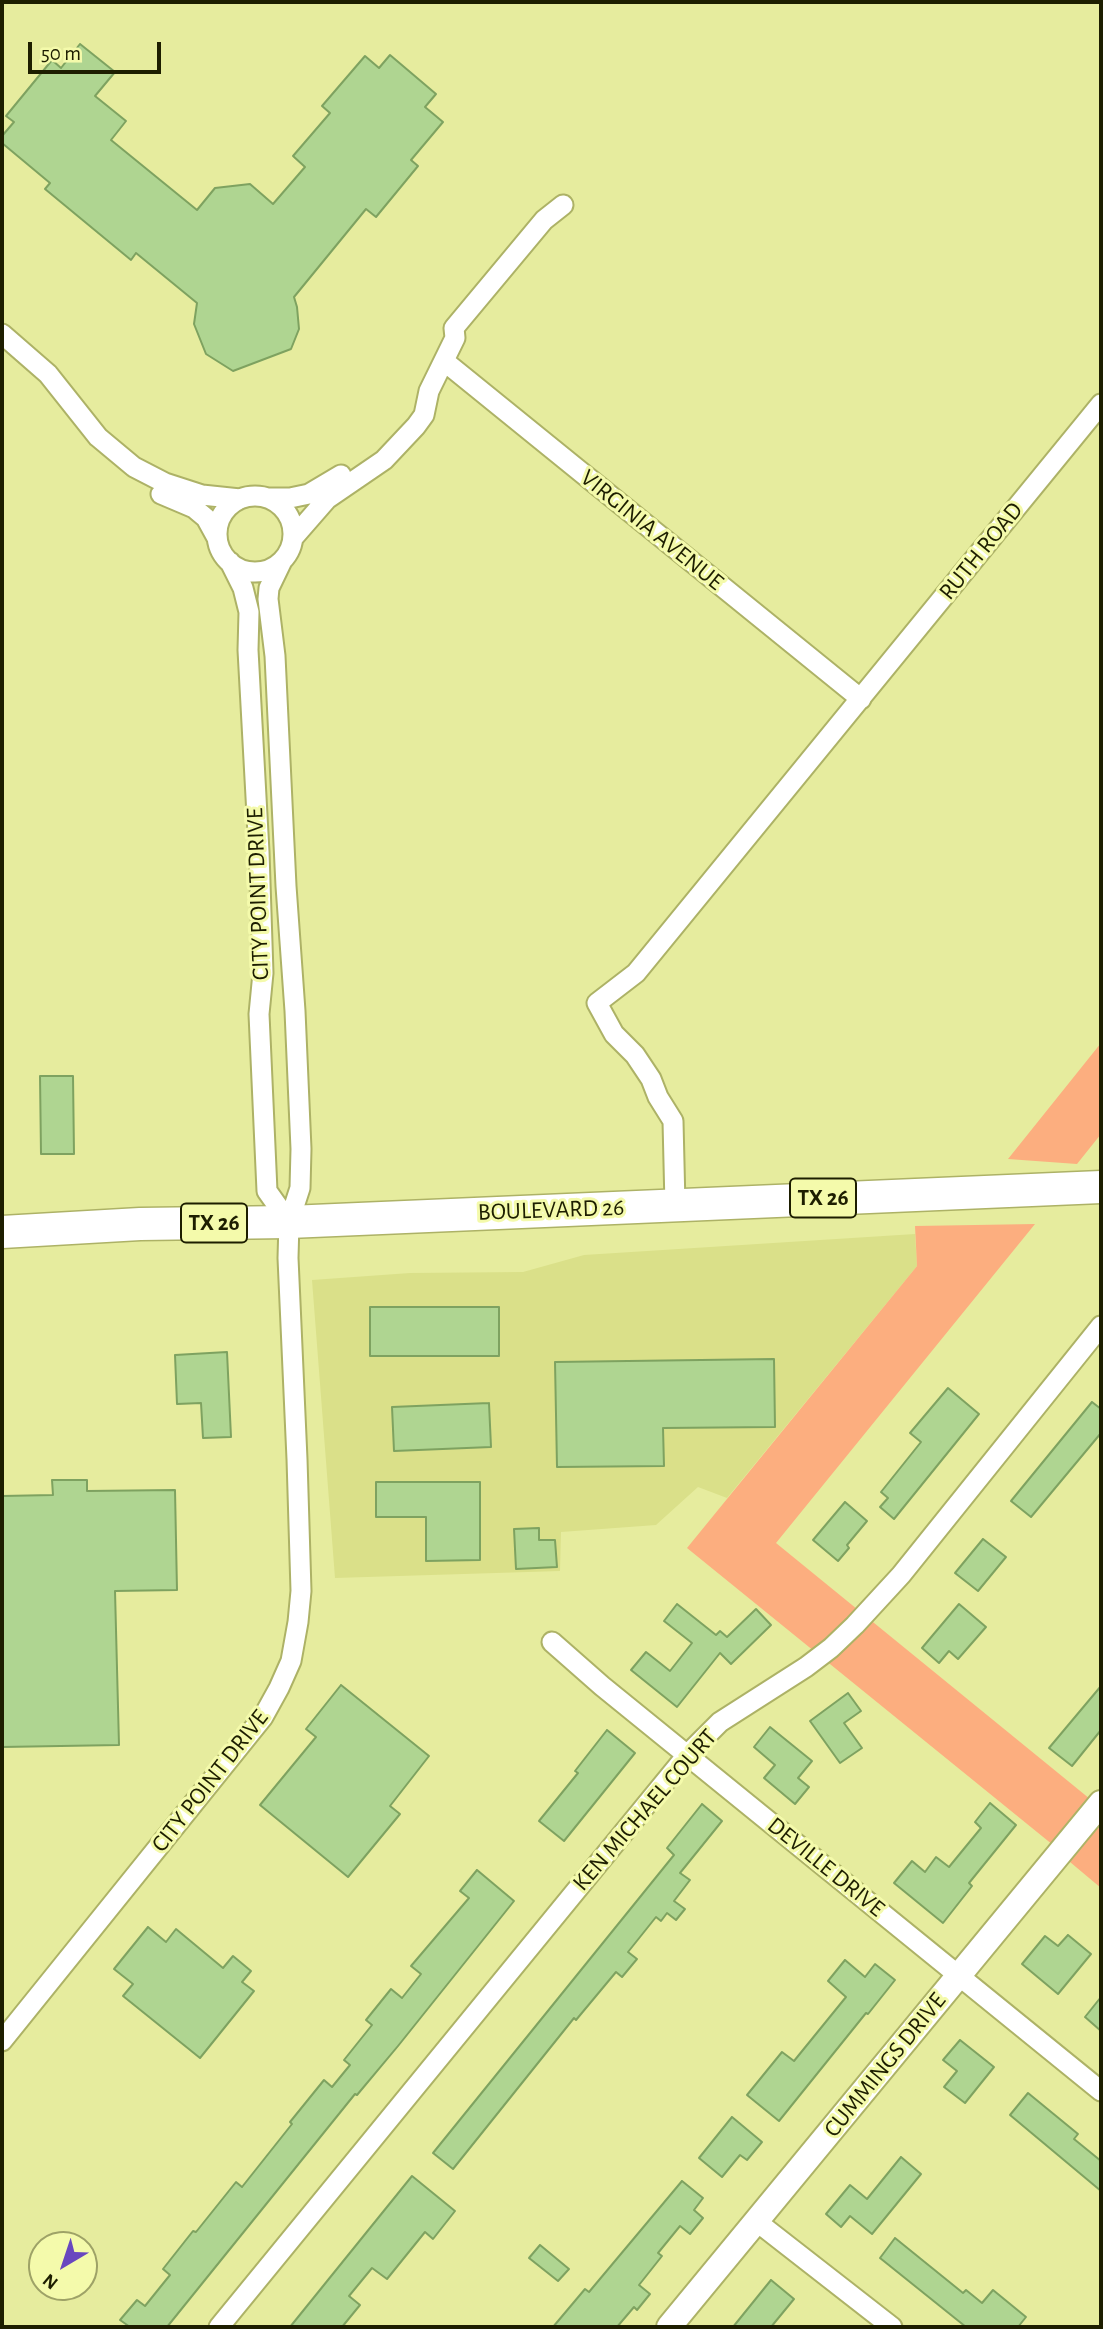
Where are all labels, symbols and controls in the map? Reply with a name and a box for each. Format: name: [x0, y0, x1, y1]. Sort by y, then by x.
scale bar: [32, 28, 164, 72]
text: 50 m: [41, 43, 81, 64]
street label: VIRGINIA AVENUE: [575, 463, 729, 597]
street label: RUTH ROAD: [933, 496, 1029, 606]
street label: CITY POINT DRIVE: [241, 807, 275, 981]
road number: TX 26: [790, 1178, 856, 1218]
street label: BOULEVARD 26: [477, 1193, 625, 1227]
road number: TX 26: [181, 1204, 247, 1242]
street label: CITY POINT DRIVE: [145, 1704, 275, 1858]
street label: KEN MICHAEL COURT: [567, 1723, 723, 1897]
street label: DEVILLE DRIVE: [762, 1811, 890, 1923]
street label: CUMMINGS DRIVE: [818, 1987, 952, 2143]
north arrow: [28, 2231, 98, 2301]
text: N: [40, 2270, 62, 2293]

